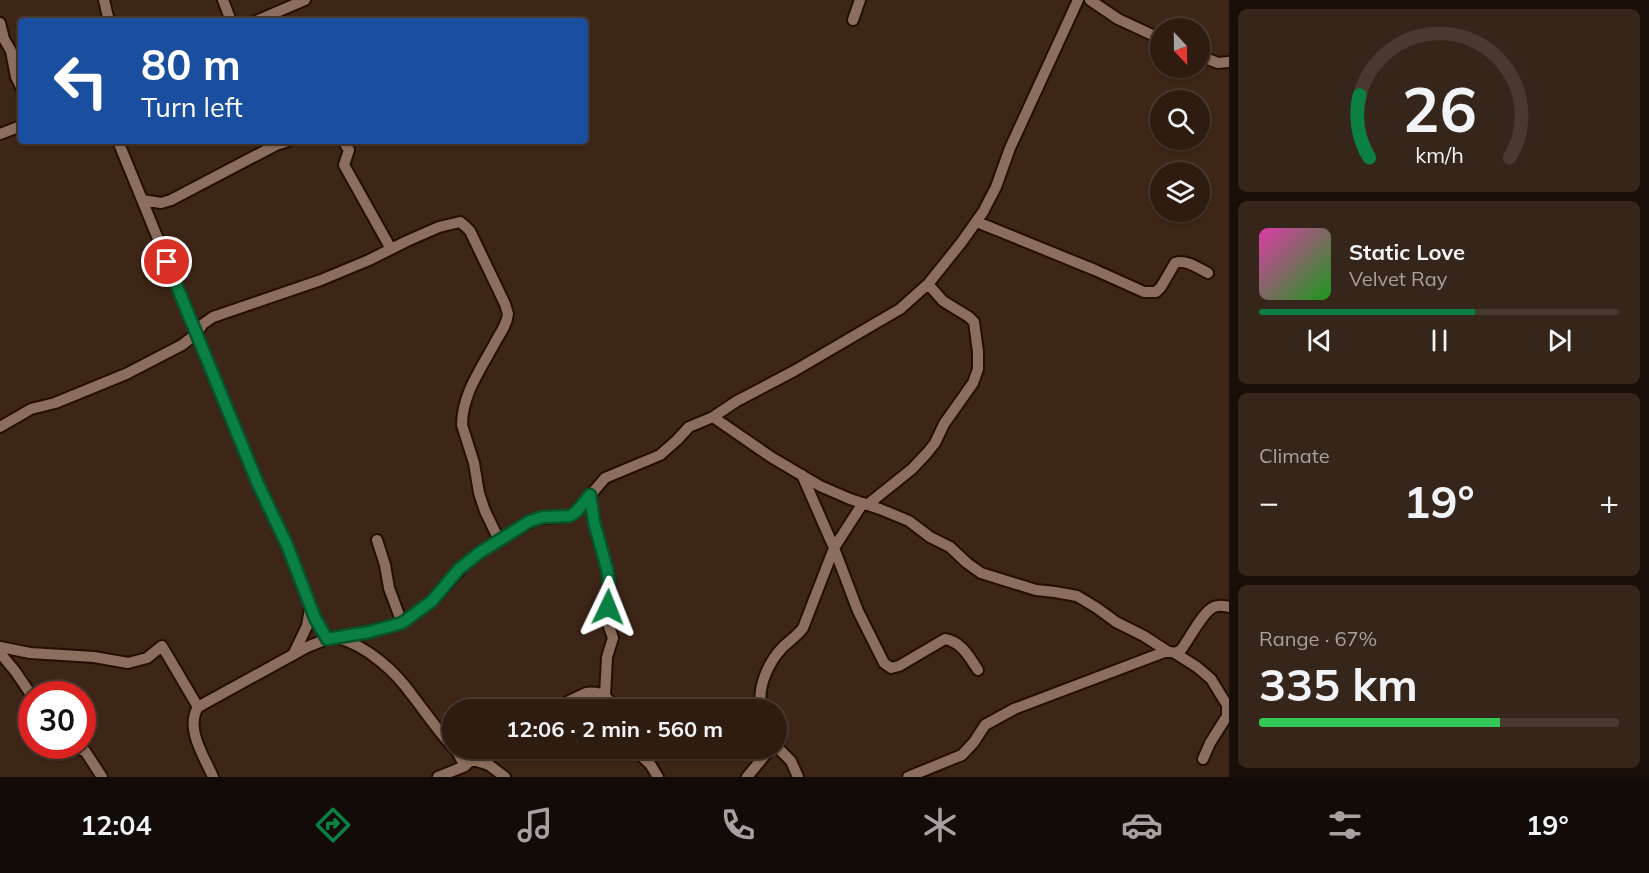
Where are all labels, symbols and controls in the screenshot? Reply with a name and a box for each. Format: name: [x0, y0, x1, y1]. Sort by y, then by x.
north arrow: [1150, 18, 1210, 78]
map controls: [1150, 18, 1210, 222]
text: 80 m: [141, 38, 241, 91]
icon: left: [42, 42, 120, 120]
text: 26: [1402, 69, 1476, 148]
text: Turn left: [141, 90, 243, 124]
button: search: [1150, 90, 1210, 150]
text: km/h: [1415, 141, 1463, 168]
button: layers: [1150, 162, 1210, 222]
pin: [141, 236, 192, 287]
text: Static Love: [1349, 238, 1465, 266]
icon: arrive: [150, 245, 183, 278]
text: Velvet Ray: [1349, 266, 1447, 291]
icon: previous: [1303, 324, 1336, 357]
icon: pause: [1423, 324, 1456, 357]
icon: next: [1543, 324, 1576, 357]
text: Climate: [1259, 443, 1330, 468]
text: 19°: [1403, 473, 1475, 529]
text: −: [1259, 481, 1279, 522]
text: +: [1599, 481, 1619, 522]
position arrow: [576, 575, 640, 639]
text: Range · 67%: [1259, 626, 1377, 651]
text: 335 km: [1259, 656, 1418, 712]
speed limit sign: 30: [18, 681, 96, 759]
text: 12:06 · 2 min · 560 m: [506, 715, 723, 743]
icon: directions: [312, 804, 354, 846]
icon: music: [514, 804, 556, 846]
icon: phone: [717, 804, 759, 846]
icon: climate: [919, 804, 961, 846]
icon: car: [1121, 804, 1163, 846]
icon: filters: [1324, 804, 1366, 846]
text: 12:04: [80, 808, 152, 842]
text: 19°: [1526, 808, 1569, 842]

